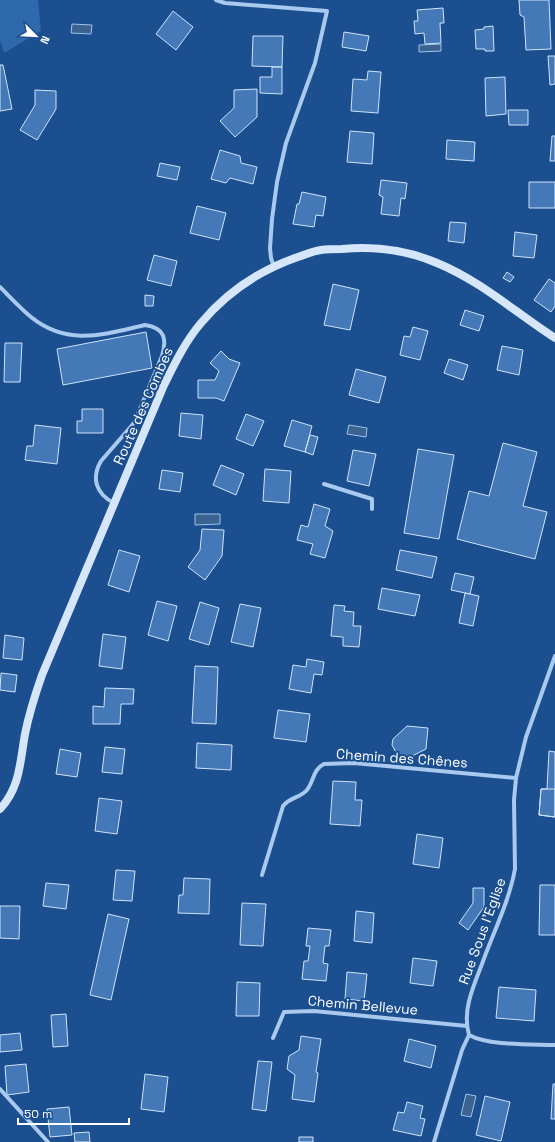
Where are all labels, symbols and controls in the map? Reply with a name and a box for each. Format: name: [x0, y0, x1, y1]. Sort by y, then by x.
north arrow: [16, 16, 56, 56]
text: N: [37, 34, 53, 46]
street label: Route des Combes: [109, 344, 177, 468]
street label: Chemin des Chênes: [336, 744, 468, 772]
street label: Rue Sous l'Eglise: [454, 875, 510, 987]
street label: Chemin Bellevue: [307, 991, 419, 1019]
scale bar: [18, 1100, 129, 1126]
text: 50 m: [24, 1106, 52, 1122]

